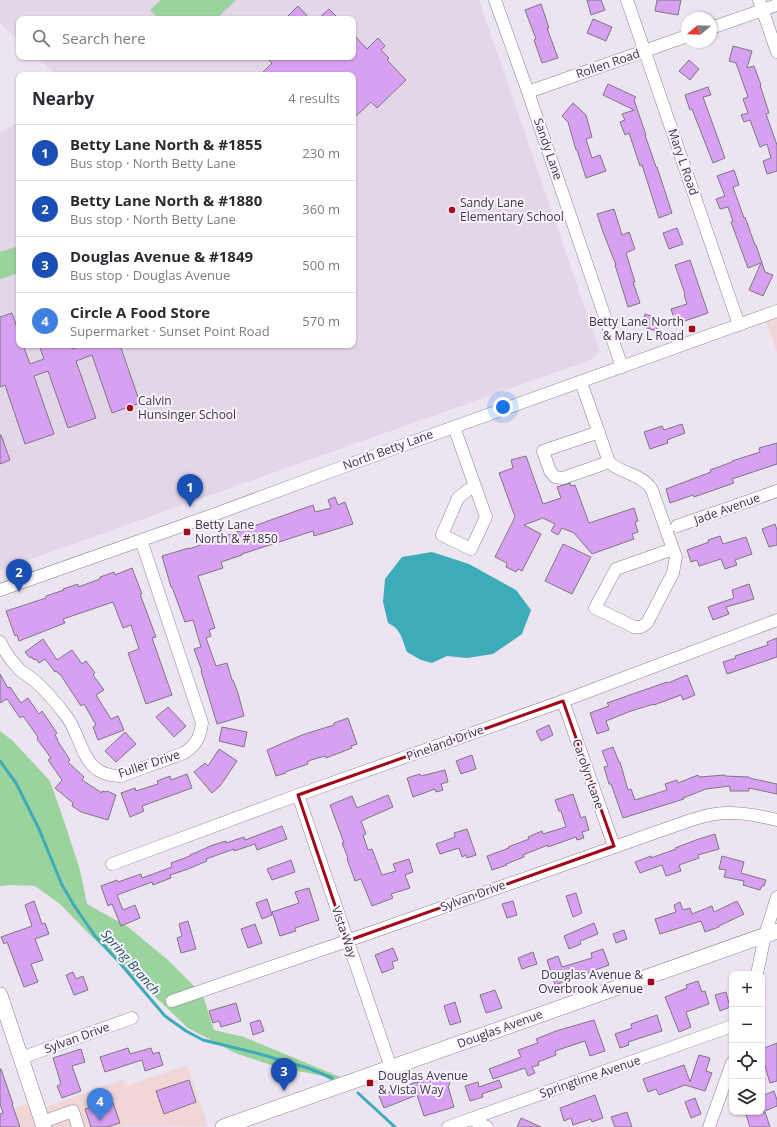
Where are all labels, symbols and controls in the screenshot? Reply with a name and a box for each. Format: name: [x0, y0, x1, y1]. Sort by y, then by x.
north arrow: [681, 12, 717, 48]
search box: [16, 16, 356, 60]
icon: search: [30, 27, 52, 49]
text: Search here: [62, 28, 146, 48]
street label: Rollen Road: [574, 45, 642, 82]
text: Nearby: [32, 87, 94, 110]
text: 4 results: [288, 89, 340, 107]
street label: Sandy Lane: [530, 116, 567, 182]
street label: Mary L Road: [664, 126, 703, 197]
text: Betty Lane North & #1855: [70, 134, 262, 154]
text: 1: [41, 144, 49, 162]
text: 230 m: [302, 144, 340, 162]
text: Bus stop · North Betty Lane: [70, 154, 236, 172]
text: Betty Lane North & #1880: [70, 190, 262, 210]
place label: Sandy Lane Elementary School: [460, 194, 564, 225]
text: 2: [41, 200, 49, 218]
text: 360 m: [302, 200, 340, 218]
marker: Sandy Lane Elementary School: [447, 205, 457, 215]
text: Bus stop · North Betty Lane: [70, 210, 236, 228]
text: Douglas Avenue & #1849: [70, 246, 253, 266]
text: 3: [41, 256, 49, 274]
text: 500 m: [302, 256, 340, 274]
text: Bus stop · Douglas Avenue: [70, 266, 230, 284]
text: Circle A Food Store: [70, 302, 210, 322]
text: 4: [41, 312, 49, 330]
text: 570 m: [302, 312, 340, 330]
place label: Betty Lane North & Mary L Road: [589, 313, 684, 344]
text: Supermarket · Sunset Point Road: [70, 322, 270, 340]
marker: Betty Lane North & Mary L Road: [687, 324, 697, 334]
place label: Calvin Hunsinger School: [138, 392, 236, 423]
your location: [493, 397, 513, 417]
marker: Calvin Hunsinger School: [125, 403, 135, 413]
street label: North Betty Lane: [340, 425, 436, 474]
pin: 1: [177, 474, 203, 507]
street label: Jade Avenue: [691, 489, 762, 529]
place label: Betty Lane North & #1850: [195, 516, 278, 547]
marker: Betty Lane North & #1850: [182, 527, 192, 537]
pin: 2: [6, 559, 32, 592]
street label: Pineland Drive: [404, 721, 486, 764]
street label: Carolyn Lane: [569, 737, 608, 811]
street label: Fuller Drive: [116, 746, 182, 781]
street label: Sylvan Drive: [438, 876, 508, 915]
street label: Vista Way: [328, 904, 362, 961]
water label: Spring Branch: [98, 925, 164, 999]
place label: Douglas Avenue & Overbrook Avenue: [538, 966, 643, 997]
map controls: [729, 971, 765, 1115]
button: +: [729, 971, 765, 1007]
marker: Douglas Avenue & Overbrook Avenue: [646, 977, 656, 987]
street label: Douglas Avenue: [455, 1005, 545, 1052]
button: −: [729, 1007, 765, 1043]
street label: Sylvan Drive: [42, 1018, 112, 1057]
button: locate: [729, 1043, 765, 1079]
street label: Springtime Avenue: [537, 1051, 643, 1102]
pin: 3: [271, 1058, 297, 1091]
place label: Douglas Avenue & Vista Way: [378, 1067, 468, 1098]
marker: Douglas Avenue & Vista Way: [365, 1078, 375, 1088]
button: layers: [729, 1079, 765, 1115]
pin: 4: [87, 1088, 113, 1121]

